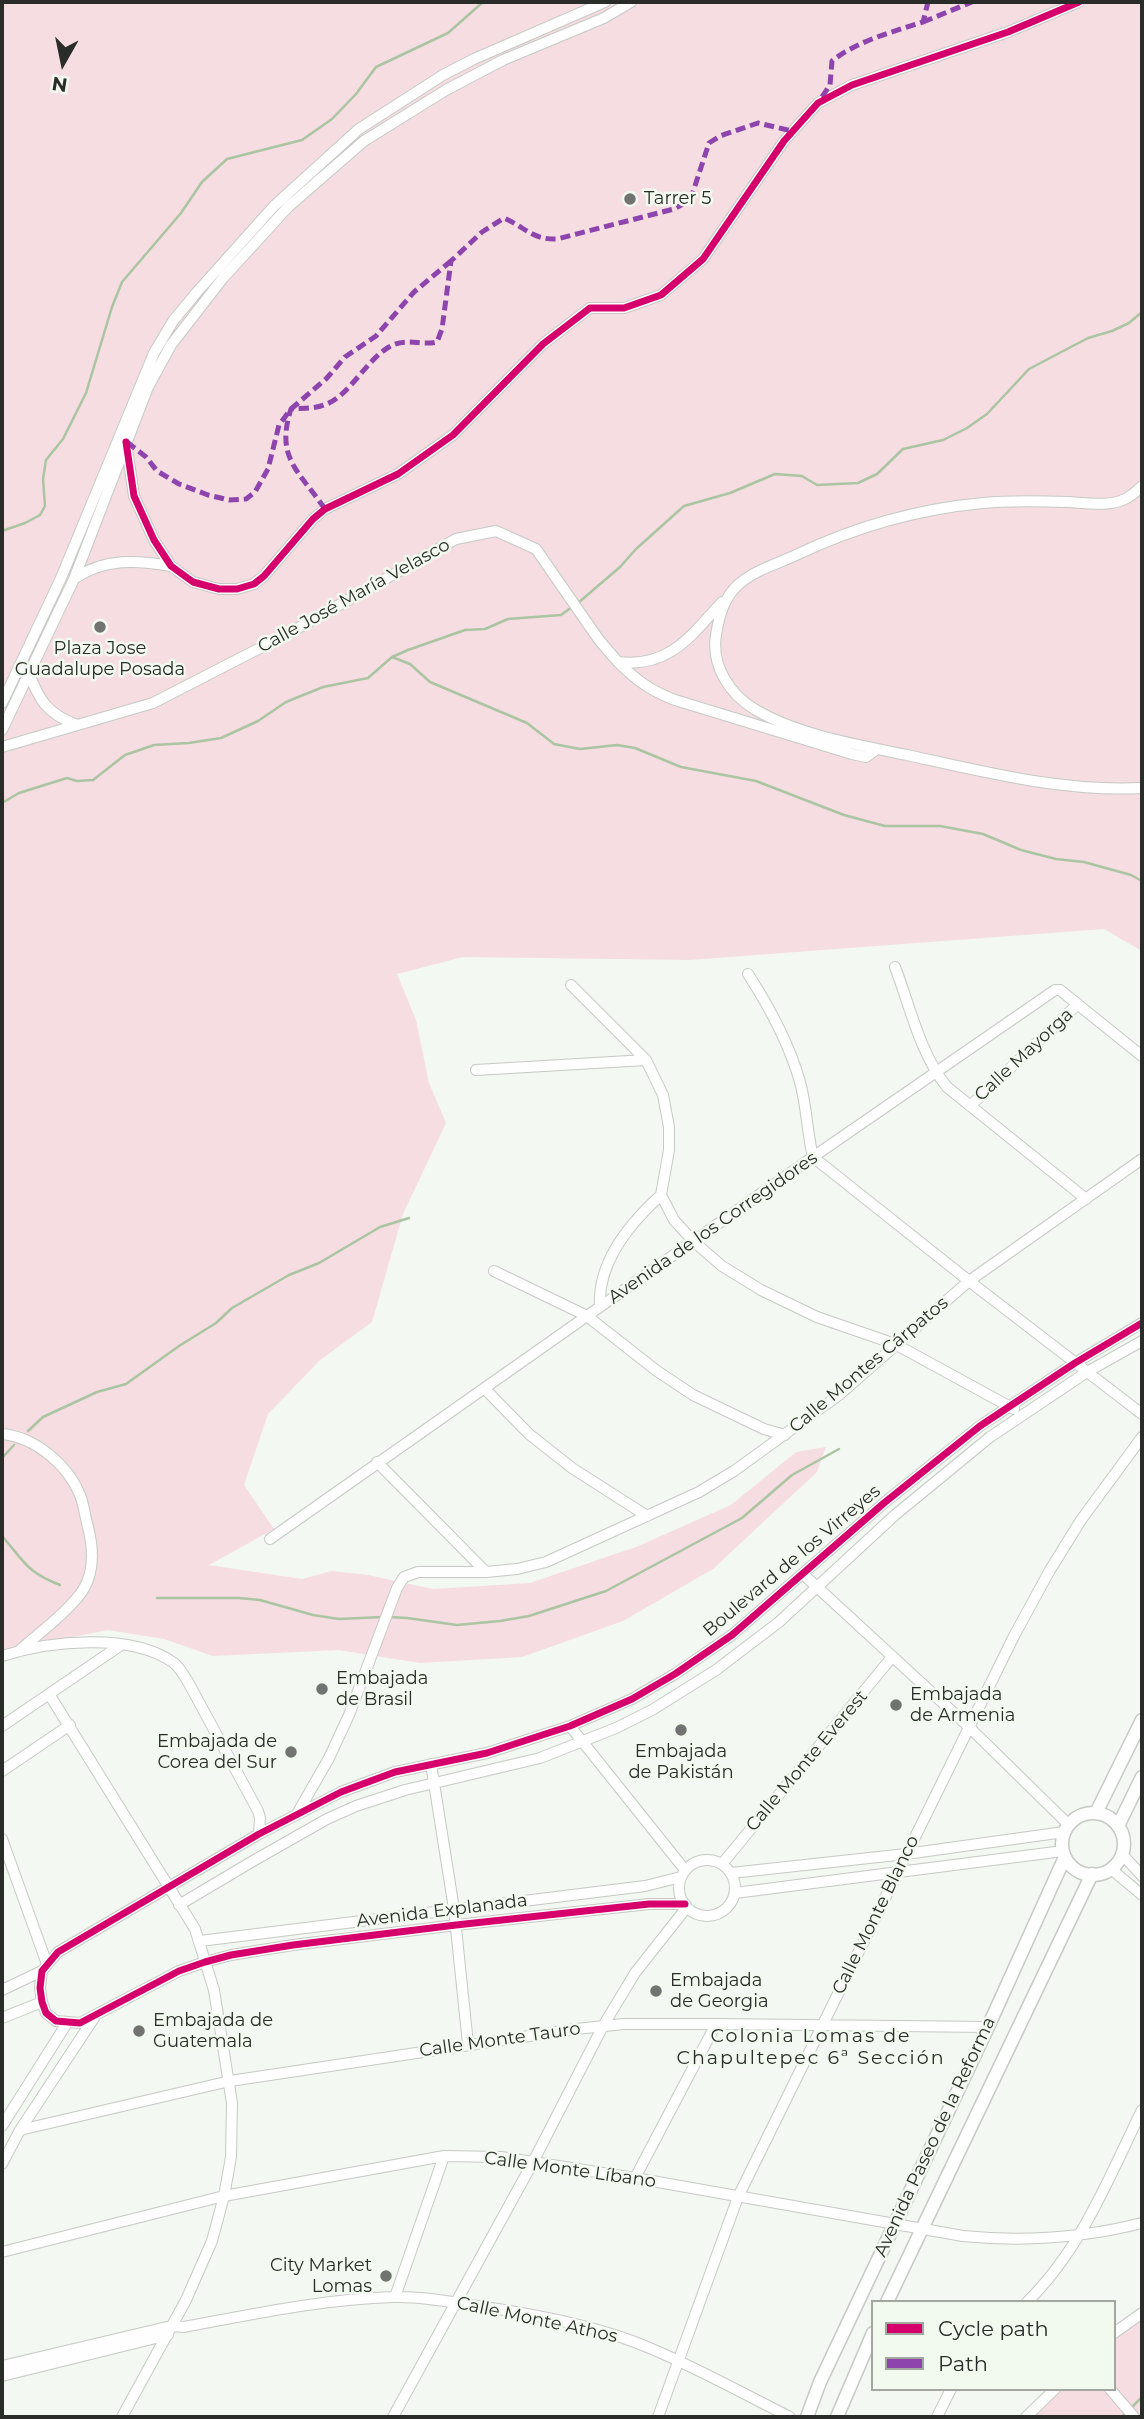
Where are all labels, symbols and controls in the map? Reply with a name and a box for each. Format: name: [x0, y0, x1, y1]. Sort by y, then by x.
north arrow: [28, 28, 98, 98]
text: N: [50, 72, 69, 97]
place label: Tarrer 5: [644, 188, 711, 210]
marker: Tarrer 5: [622, 191, 638, 207]
street label: Calle José María Velasco: [254, 534, 454, 658]
marker: Plaza Jose Guadalupe Posada: [92, 619, 108, 635]
place label: Plaza Jose Guadalupe Posada: [15, 638, 185, 680]
street label: Calle Mayorga: [970, 1004, 1078, 1106]
street label: Avenida de los Corregidores: [604, 1147, 822, 1309]
street label: Calle Montes Cárpatos: [785, 1292, 953, 1438]
street label: Boulevard de los Virreyes: [699, 1480, 885, 1642]
place label: Embajada de Brasil: [336, 1668, 428, 1710]
marker: Embajada de Brasil: [314, 1681, 330, 1697]
place label: Embajada de Armenia: [910, 1684, 1015, 1726]
street label: Calle Monte Everest: [742, 1686, 872, 1836]
marker: Embajada de Armenia: [888, 1697, 904, 1713]
marker: Embajada de Pakistán: [673, 1722, 689, 1738]
place label: Embajada de Corea del Sur: [157, 1731, 277, 1774]
place label: Embajada de Pakistán: [628, 1741, 734, 1784]
marker: Embajada de Corea del Sur: [283, 1744, 299, 1760]
street label: Calle Monte Blanco: [828, 1832, 924, 1998]
street label: Avenida Explanada: [355, 1890, 529, 1932]
place label: Embajada de Georgia: [670, 1970, 769, 2012]
marker: Embajada de Georgia: [648, 1983, 664, 1999]
place label: Embajada de Guatemala: [153, 2010, 273, 2052]
street label: Avenida Paseo de la Reforma: [870, 2014, 1000, 2260]
street label: Calle Monte Tauro: [418, 2018, 582, 2062]
marker: Embajada de Guatemala: [131, 2023, 147, 2039]
district label: Colonia Lomas de Chapultepec 6ª Sección: [699, 2025, 923, 2069]
street label: Calle Monte Líbano: [483, 2147, 657, 2193]
place label: City Market Lomas: [270, 2255, 372, 2298]
marker: City Market Lomas: [378, 2268, 394, 2284]
street label: Calle Monte Athos: [455, 2292, 619, 2348]
legend: [871, 2300, 1116, 2391]
text: Cycle path: [938, 2316, 1049, 2341]
text: Path: [938, 2351, 988, 2376]

